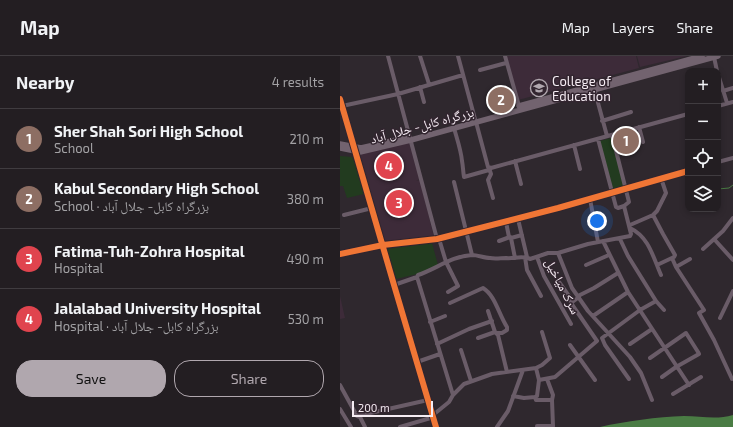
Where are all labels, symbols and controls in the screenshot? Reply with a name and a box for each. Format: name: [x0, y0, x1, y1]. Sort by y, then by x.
text: Map: [20, 16, 60, 39]
text: Map: [562, 19, 590, 36]
text: Layers: [612, 19, 654, 36]
text: Share: [676, 19, 713, 36]
map controls: [685, 68, 721, 212]
button: +: [685, 68, 721, 104]
text: Nearby: [16, 72, 74, 92]
place label: College of Education: [552, 73, 612, 104]
text: 4 results: [272, 74, 324, 90]
school or university icon: College of Education: [529, 78, 549, 98]
pin: 2: [488, 85, 514, 115]
street label: بزرگراه کابل- جلال آباد: [368, 103, 476, 147]
button: −: [685, 104, 721, 140]
text: Sher Shah Sori High School: [54, 122, 243, 140]
pin: 1: [613, 126, 639, 156]
text: 1: [26, 131, 32, 147]
text: 210 m: [289, 131, 324, 147]
text: School: [54, 140, 94, 156]
button: locate: [685, 140, 721, 176]
pin: 4: [376, 151, 402, 181]
button: layers: [685, 176, 721, 212]
text: Kabul Secondary High School: [54, 179, 259, 197]
pin: 3: [386, 188, 412, 218]
text: 2: [25, 191, 33, 207]
text: 380 m: [287, 191, 324, 207]
text: School · بزرگراه کابل- جلال آباد: [54, 198, 209, 214]
your location: [587, 211, 607, 231]
text: Fatima-Tuh-Zohra Hospital: [54, 242, 245, 260]
text: 3: [25, 251, 33, 267]
text: 490 m: [286, 251, 324, 267]
street label: سرک میاخیل: [541, 255, 584, 317]
text: Hospital: [54, 260, 103, 276]
text: Jalalabad University Hospital: [54, 299, 261, 317]
text: 4: [25, 311, 33, 327]
text: 530 m: [288, 311, 324, 327]
text: Hospital · بزرگراه کابل- جلال آباد: [54, 318, 219, 334]
button: Save: [16, 360, 166, 397]
button: Share: [174, 360, 324, 397]
scale bar: [352, 399, 433, 418]
text: 200 m: [358, 401, 390, 414]

